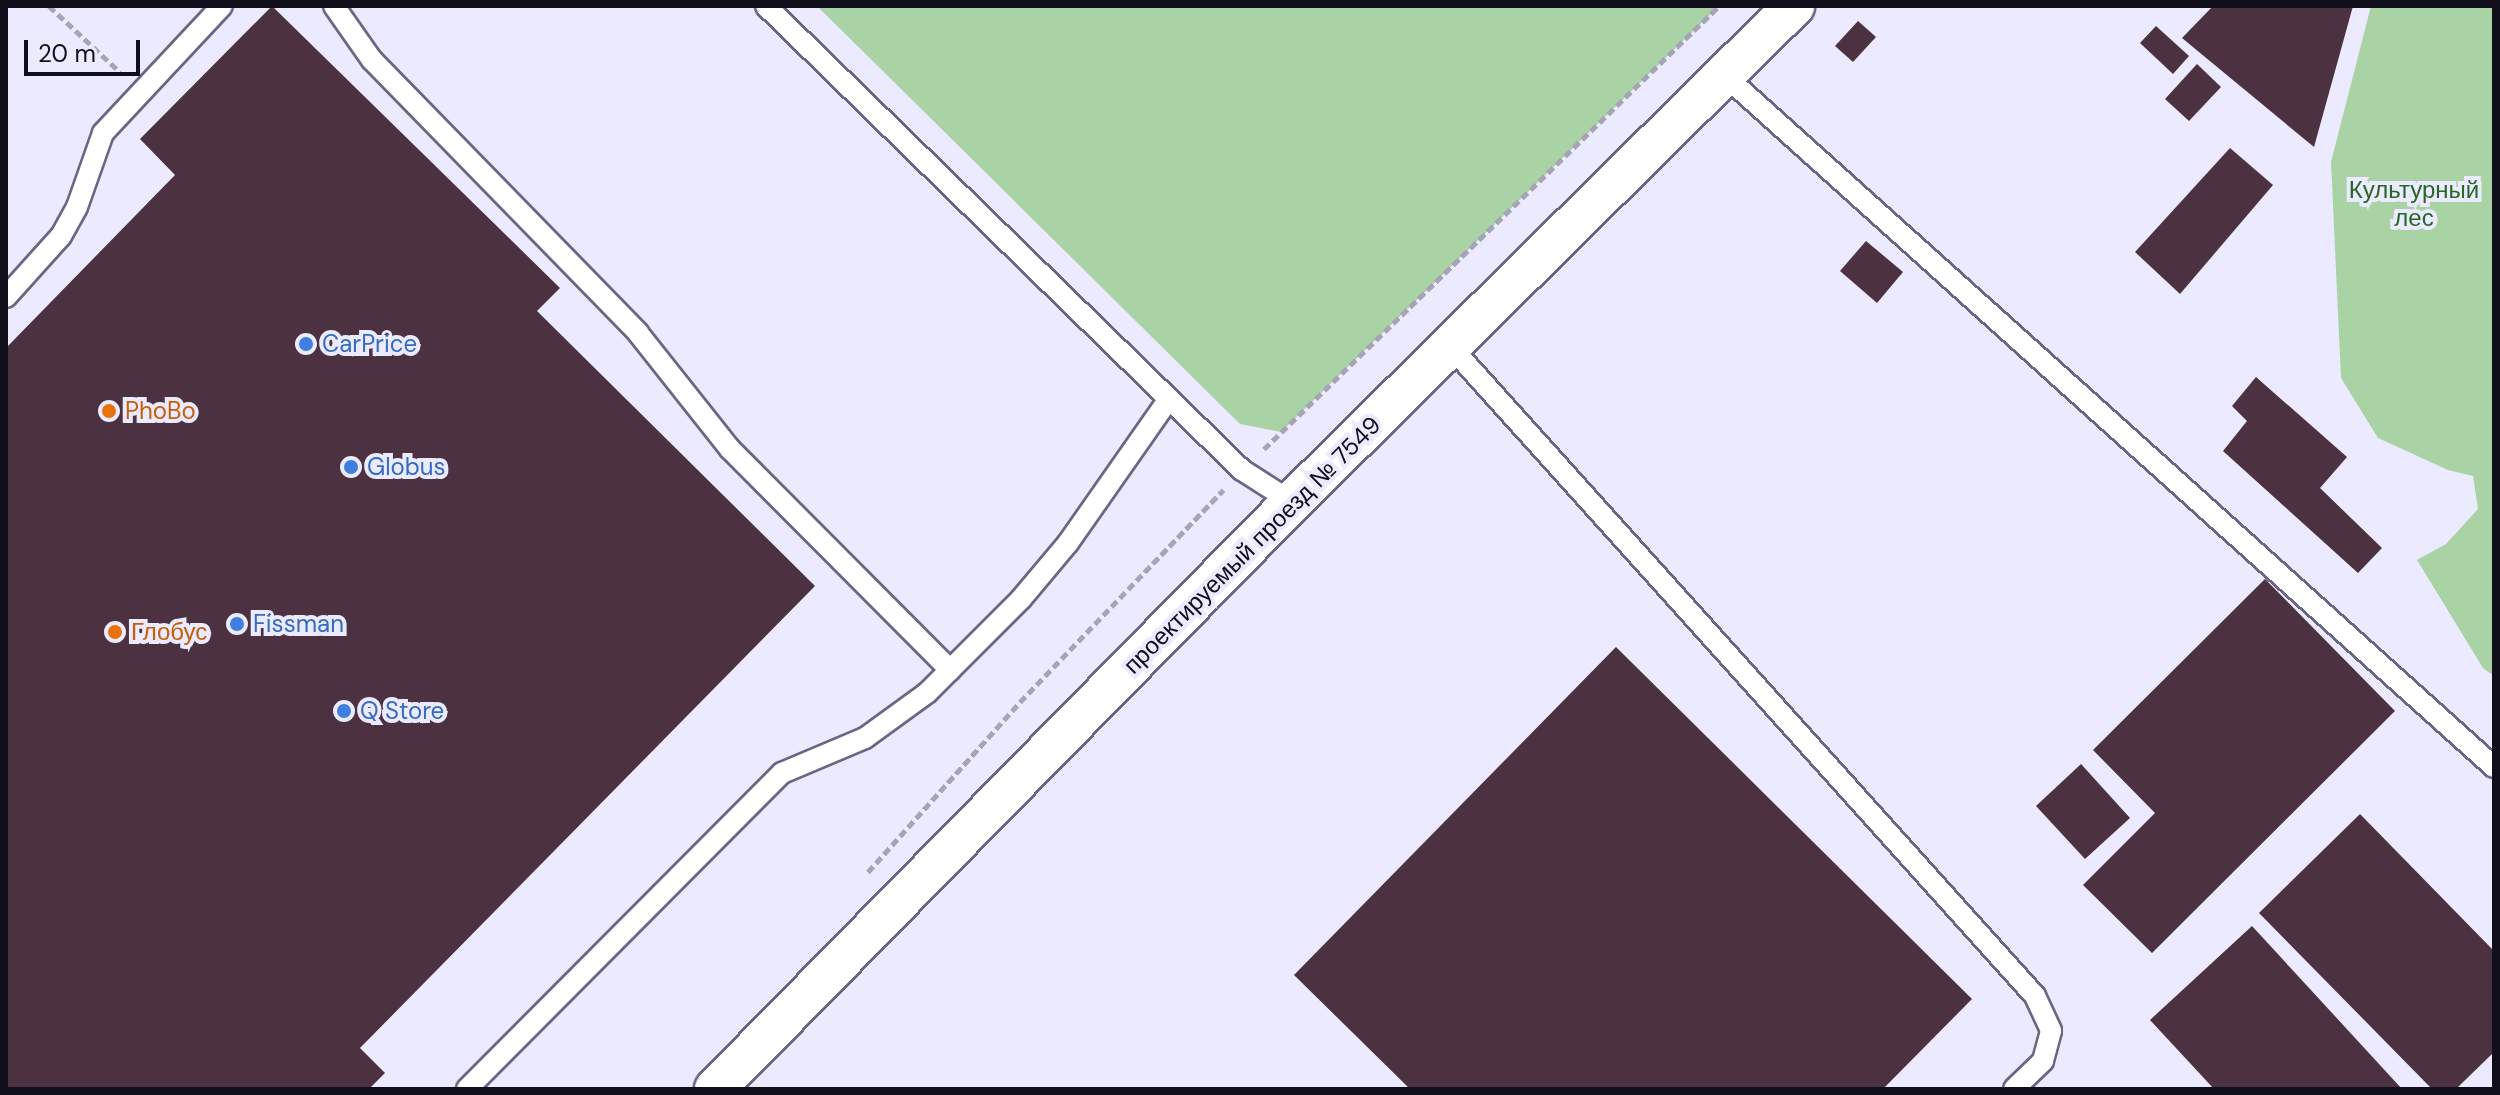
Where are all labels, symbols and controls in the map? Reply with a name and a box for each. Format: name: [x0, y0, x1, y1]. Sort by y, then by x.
scale bar: [28, 24, 144, 74]
text: 20 m: [38, 38, 96, 69]
park label: Культурный лес: [2349, 176, 2479, 232]
place label: CarPrice: [322, 330, 417, 358]
marker: CarPrice: [297, 335, 315, 353]
place label: PhoBo: [125, 397, 196, 425]
marker: PhoBo: [100, 402, 118, 420]
street label: проектируемый проезд № 7549: [1117, 410, 1387, 680]
place label: Globus: [367, 453, 446, 481]
marker: Globus: [342, 458, 360, 476]
place label: Fissman: [253, 610, 344, 638]
marker: Fissman: [228, 615, 246, 633]
place label: Глобус: [131, 618, 207, 646]
marker: Глобус: [106, 623, 124, 641]
place label: Q Store: [360, 697, 444, 725]
marker: Q Store: [335, 702, 353, 720]

